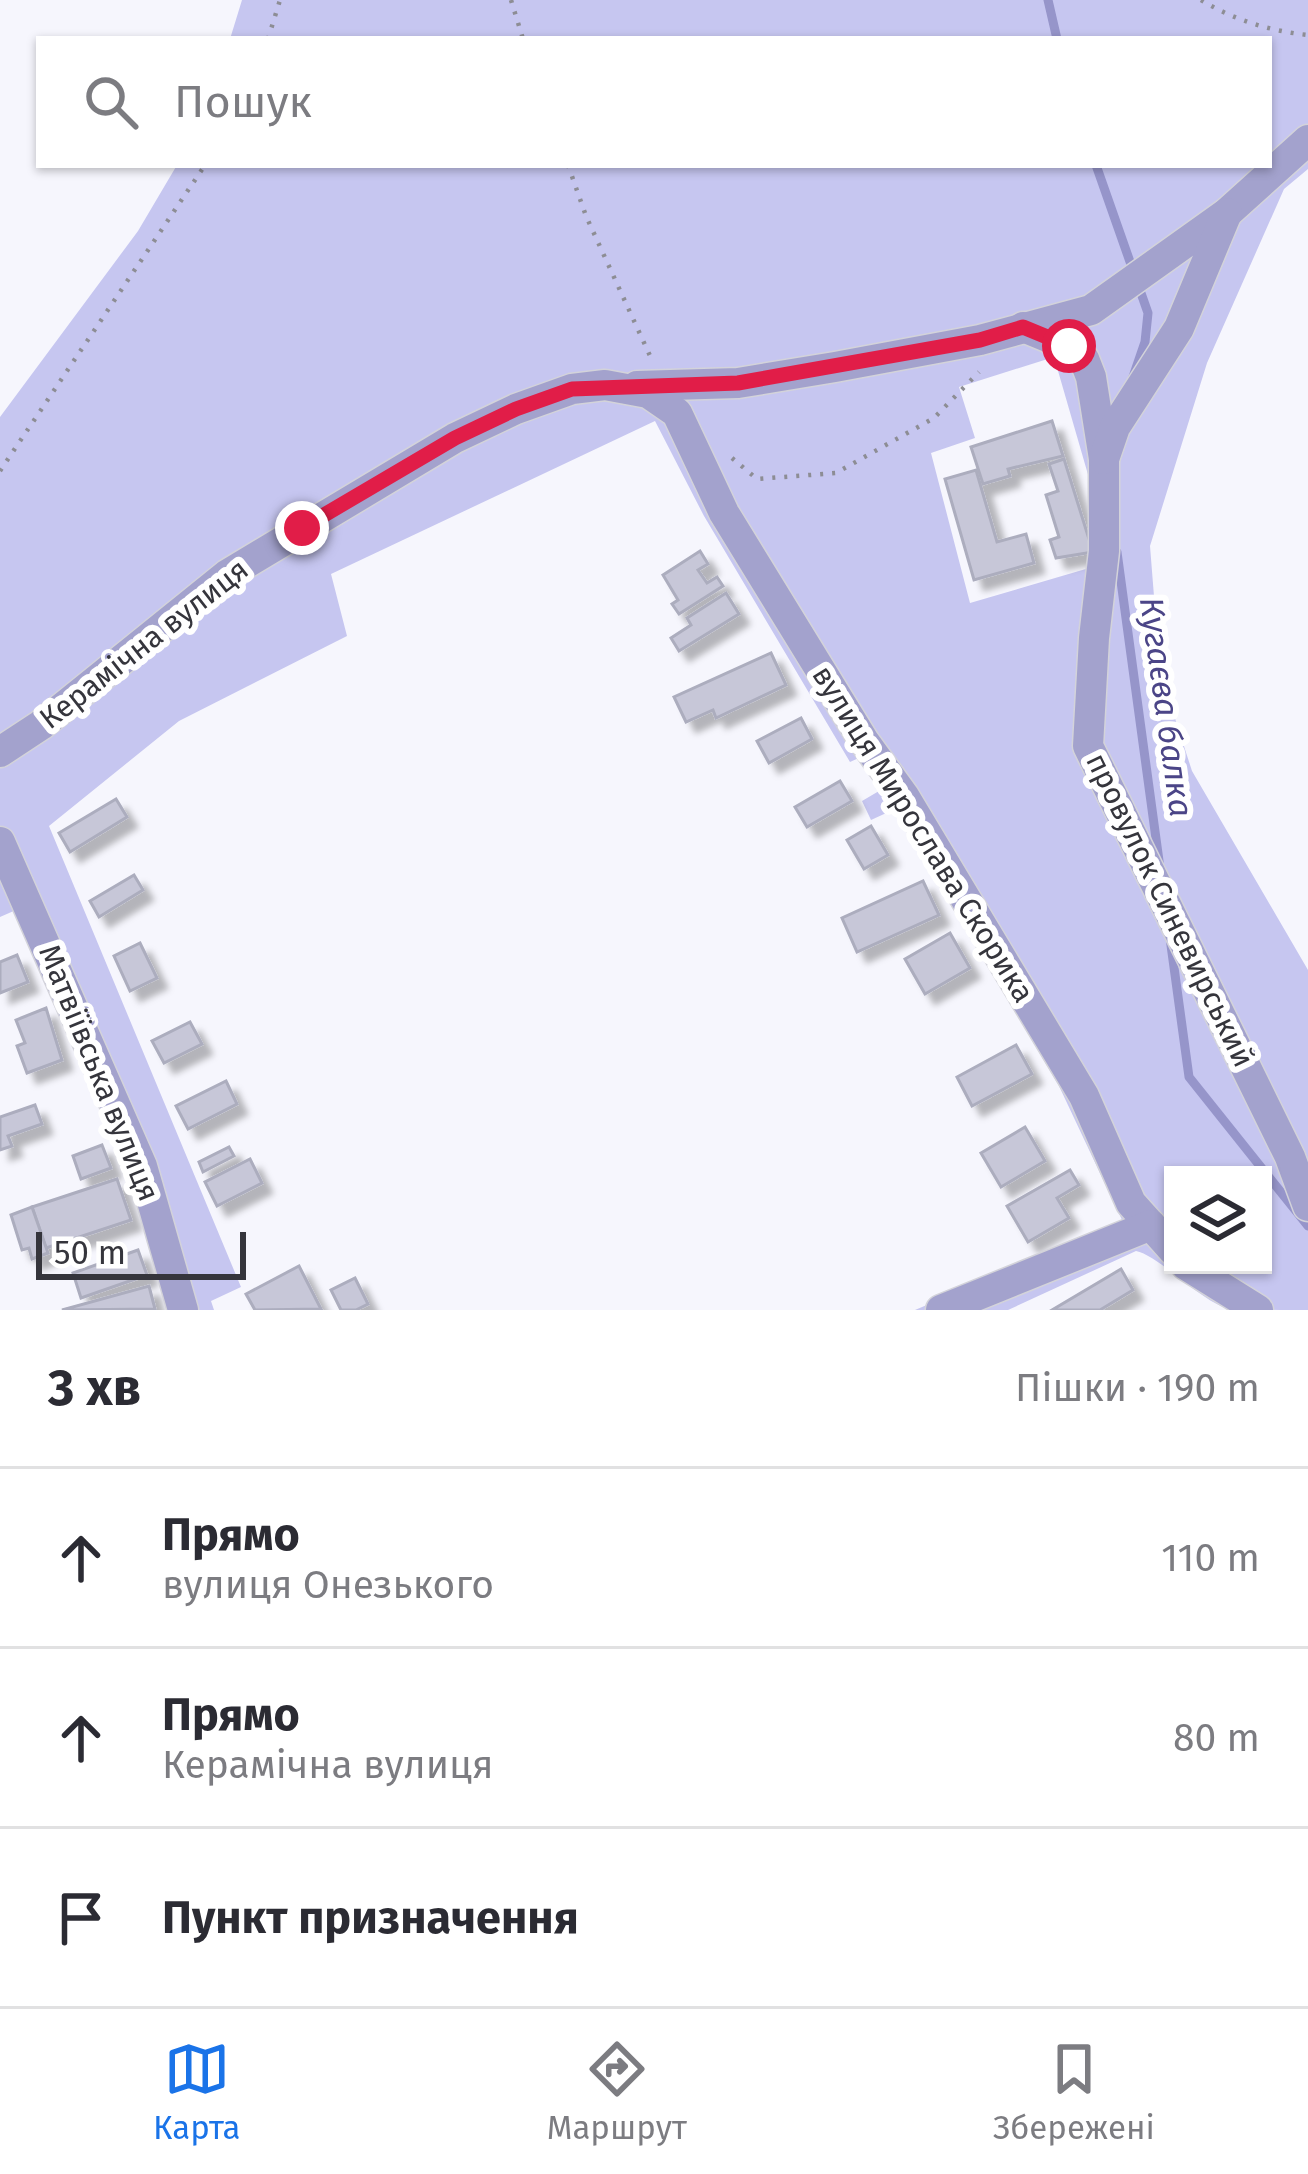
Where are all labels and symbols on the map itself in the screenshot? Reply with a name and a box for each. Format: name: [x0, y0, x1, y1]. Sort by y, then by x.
route start: [1042, 319, 1096, 373]
route end: [275, 501, 329, 555]
street label: Керамічна вулиця: [32, 551, 256, 737]
water label: Кугаєва балка: [1131, 594, 1201, 820]
street label: вулиця Мирослава Скорика: [804, 659, 1042, 1009]
street label: провулок Синевирський: [1078, 747, 1262, 1073]
street label: Матвіївська вулиця: [31, 940, 167, 1206]
scale bar: [36, 1226, 246, 1279]

